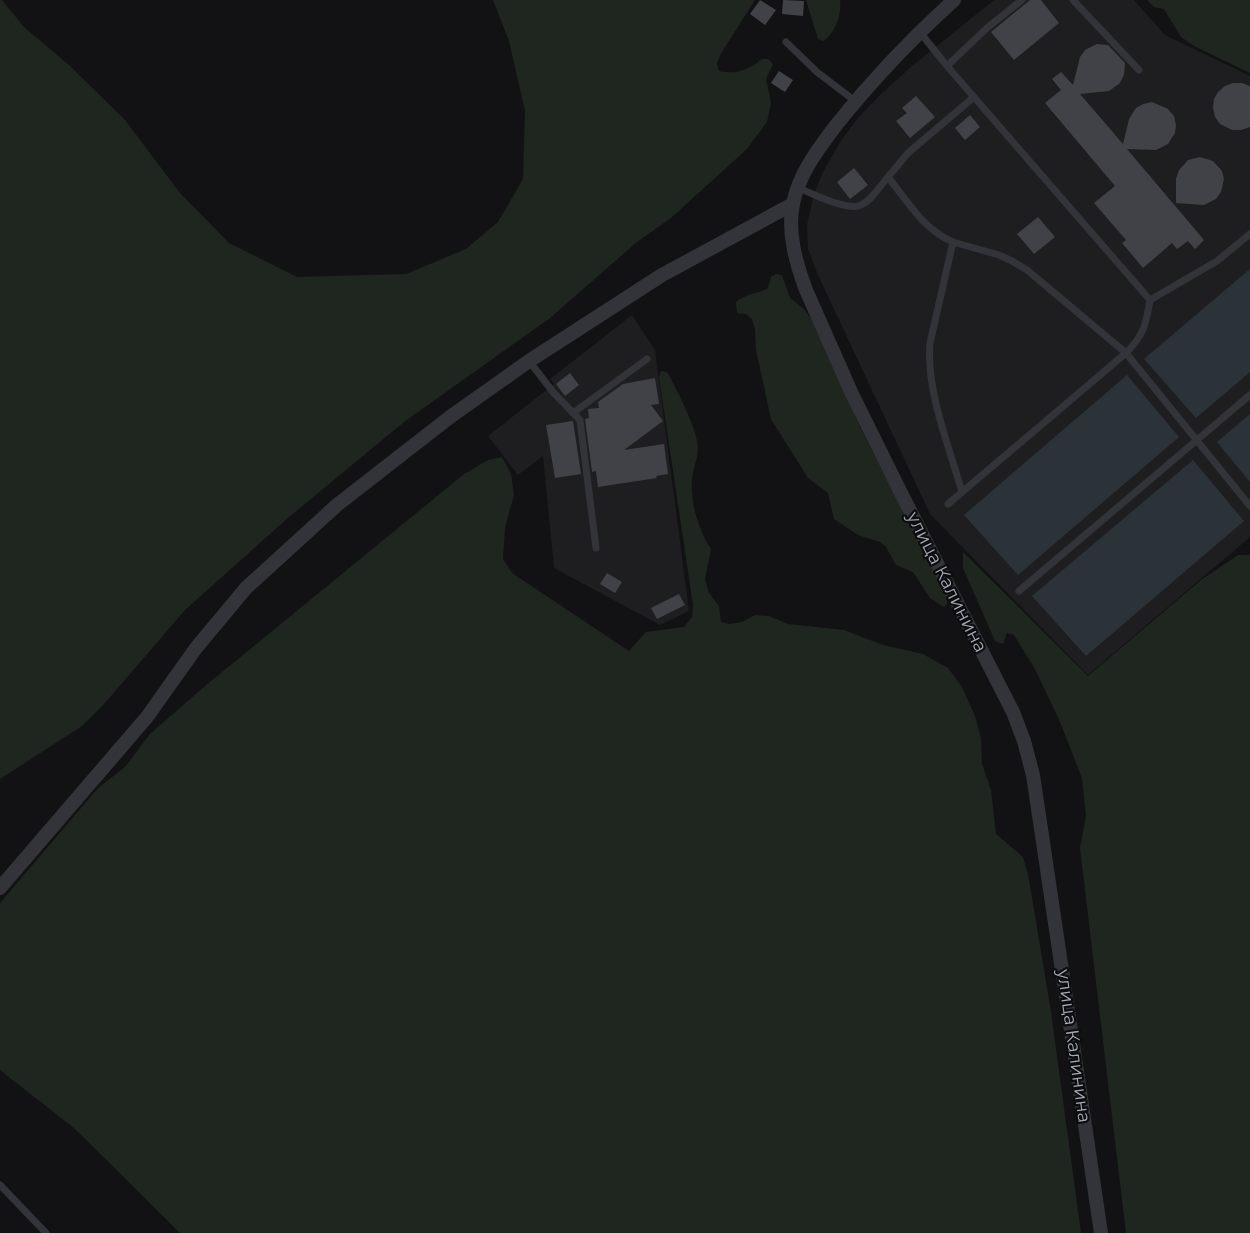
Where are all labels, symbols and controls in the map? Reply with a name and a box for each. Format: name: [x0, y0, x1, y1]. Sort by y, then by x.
street label: улица Калинина: [902, 507, 992, 656]
street label: улица Калинина: [1052, 967, 1096, 1124]

